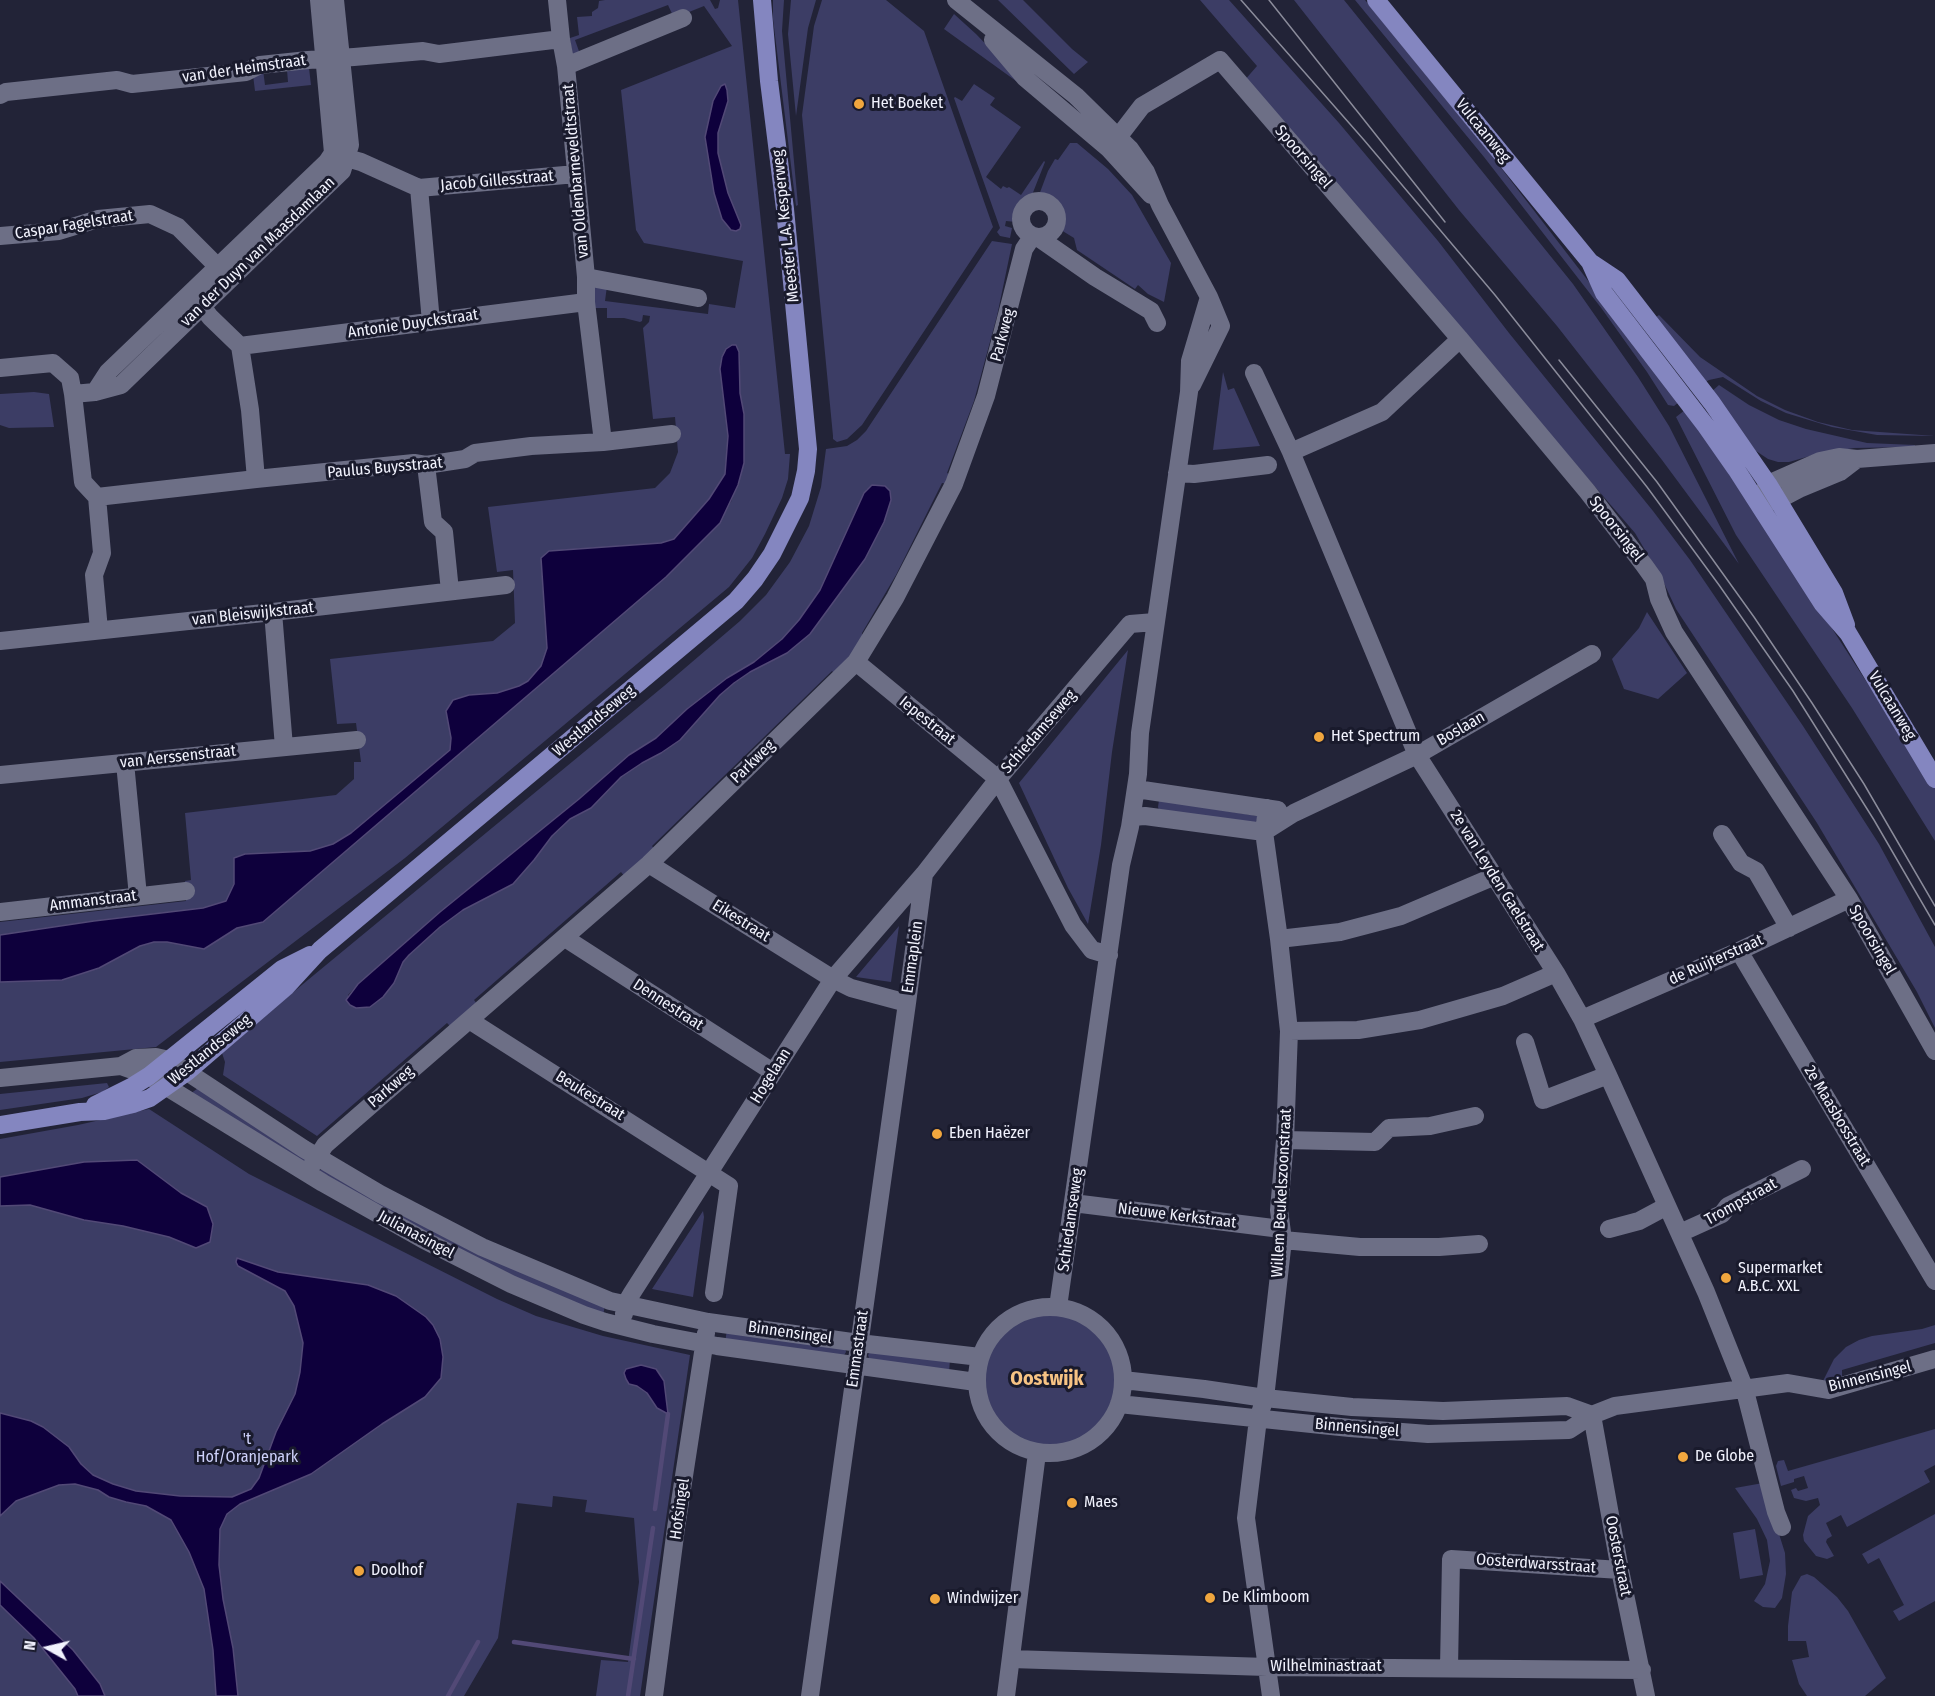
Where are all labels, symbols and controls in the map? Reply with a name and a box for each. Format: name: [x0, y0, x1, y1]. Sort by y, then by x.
street label: van der Heimstraat: [181, 51, 307, 87]
street label: van Oldenbarneveldtstraat: [559, 83, 593, 259]
place label: Het Boeket: [871, 94, 943, 114]
street label: Vulcaanweg: [1451, 95, 1515, 167]
marker: Het Boeket: [852, 97, 866, 111]
street label: Spoorsingel: [1270, 122, 1336, 192]
street label: Meester L.A. Kesperweg: [768, 149, 804, 303]
street label: Jacob Gillesstraat: [440, 166, 554, 196]
street label: van der Duyn van Maasdamlaan: [177, 173, 339, 331]
street label: Caspar Fagelstraat: [14, 206, 134, 244]
street label: Antonie Duyckstraat: [347, 305, 479, 343]
street label: Parkweg: [987, 306, 1019, 364]
street label: Paulus Buysstraat: [327, 453, 443, 483]
street label: Spoorsingel: [1585, 493, 1647, 565]
street label: van Bleiswijkstraat: [191, 598, 315, 630]
street label: Vulcaanweg: [1864, 668, 1920, 744]
street label: Westlandseweg: [549, 681, 639, 761]
street label: Schiedamseweg: [997, 686, 1081, 778]
street label: Iepestraat: [895, 693, 959, 749]
street label: Boslaan: [1434, 708, 1488, 750]
place label: Het Spectrum: [1331, 727, 1420, 747]
marker: Het Spectrum: [1312, 730, 1326, 744]
street label: Parkweg: [727, 736, 779, 788]
street label: van Aerssenstraat: [119, 741, 237, 773]
street label: 2e van Leyden Gaelstraat: [1446, 807, 1548, 955]
street label: Ammanstraat: [49, 886, 137, 916]
street label: Eikestraat: [708, 896, 774, 946]
street label: Spoorsingel: [1844, 902, 1900, 978]
street label: Emmaplein: [898, 920, 928, 994]
street label: de Ruijterstraat: [1666, 931, 1766, 989]
street label: Dennestraat: [629, 975, 707, 1035]
street label: Westlandseweg: [165, 1011, 255, 1089]
street label: Hogelaan: [747, 1045, 795, 1107]
street label: Parkweg: [364, 1062, 418, 1112]
street label: 2e Maasbosstraat: [1799, 1062, 1875, 1170]
street label: Beukestraat: [552, 1067, 628, 1125]
street label: Willem Beukelszoonstraat: [1268, 1108, 1296, 1278]
place label: Eben Haëzer: [949, 1124, 1030, 1144]
marker: Eben Haëzer: [930, 1127, 944, 1141]
street label: Schiedamseweg: [1054, 1167, 1088, 1273]
street label: Trompstraat: [1702, 1174, 1780, 1230]
street label: Nieuwe Kerkstraat: [1117, 1199, 1237, 1233]
street label: Julianasingel: [375, 1207, 457, 1263]
place label: Supermarket A.B.C. XXL: [1738, 1259, 1822, 1297]
marker: Supermarket A.B.C. XXL: [1719, 1271, 1733, 1285]
street label: Emmastraat: [843, 1309, 873, 1389]
street label: Binnensingel: [747, 1318, 833, 1348]
street label: Binnensingel: [1827, 1357, 1913, 1397]
district label: Oostwijk: [1010, 1367, 1084, 1391]
street label: Binnensingel: [1314, 1415, 1400, 1441]
park label: 't Hof/Oranjepark: [196, 1430, 298, 1468]
place label: De Globe: [1695, 1447, 1754, 1467]
marker: De Globe: [1676, 1450, 1690, 1464]
street label: Hofsingel: [666, 1477, 694, 1541]
place label: Maes: [1084, 1493, 1118, 1513]
marker: Maes: [1065, 1496, 1079, 1510]
street label: Oosterstraat: [1601, 1514, 1635, 1598]
street label: Oosterdwarsstraat: [1475, 1550, 1597, 1578]
place label: Doolhof: [371, 1561, 423, 1581]
marker: Doolhof: [352, 1564, 366, 1578]
place label: De Klimboom: [1222, 1588, 1310, 1608]
place label: Windwijzer: [947, 1589, 1018, 1609]
marker: De Klimboom: [1203, 1591, 1217, 1605]
marker: Windwijzer: [928, 1592, 942, 1606]
north arrow: [18, 1618, 78, 1678]
text: N: [20, 1639, 40, 1651]
street label: Wilhelminastraat: [1270, 1657, 1382, 1677]

